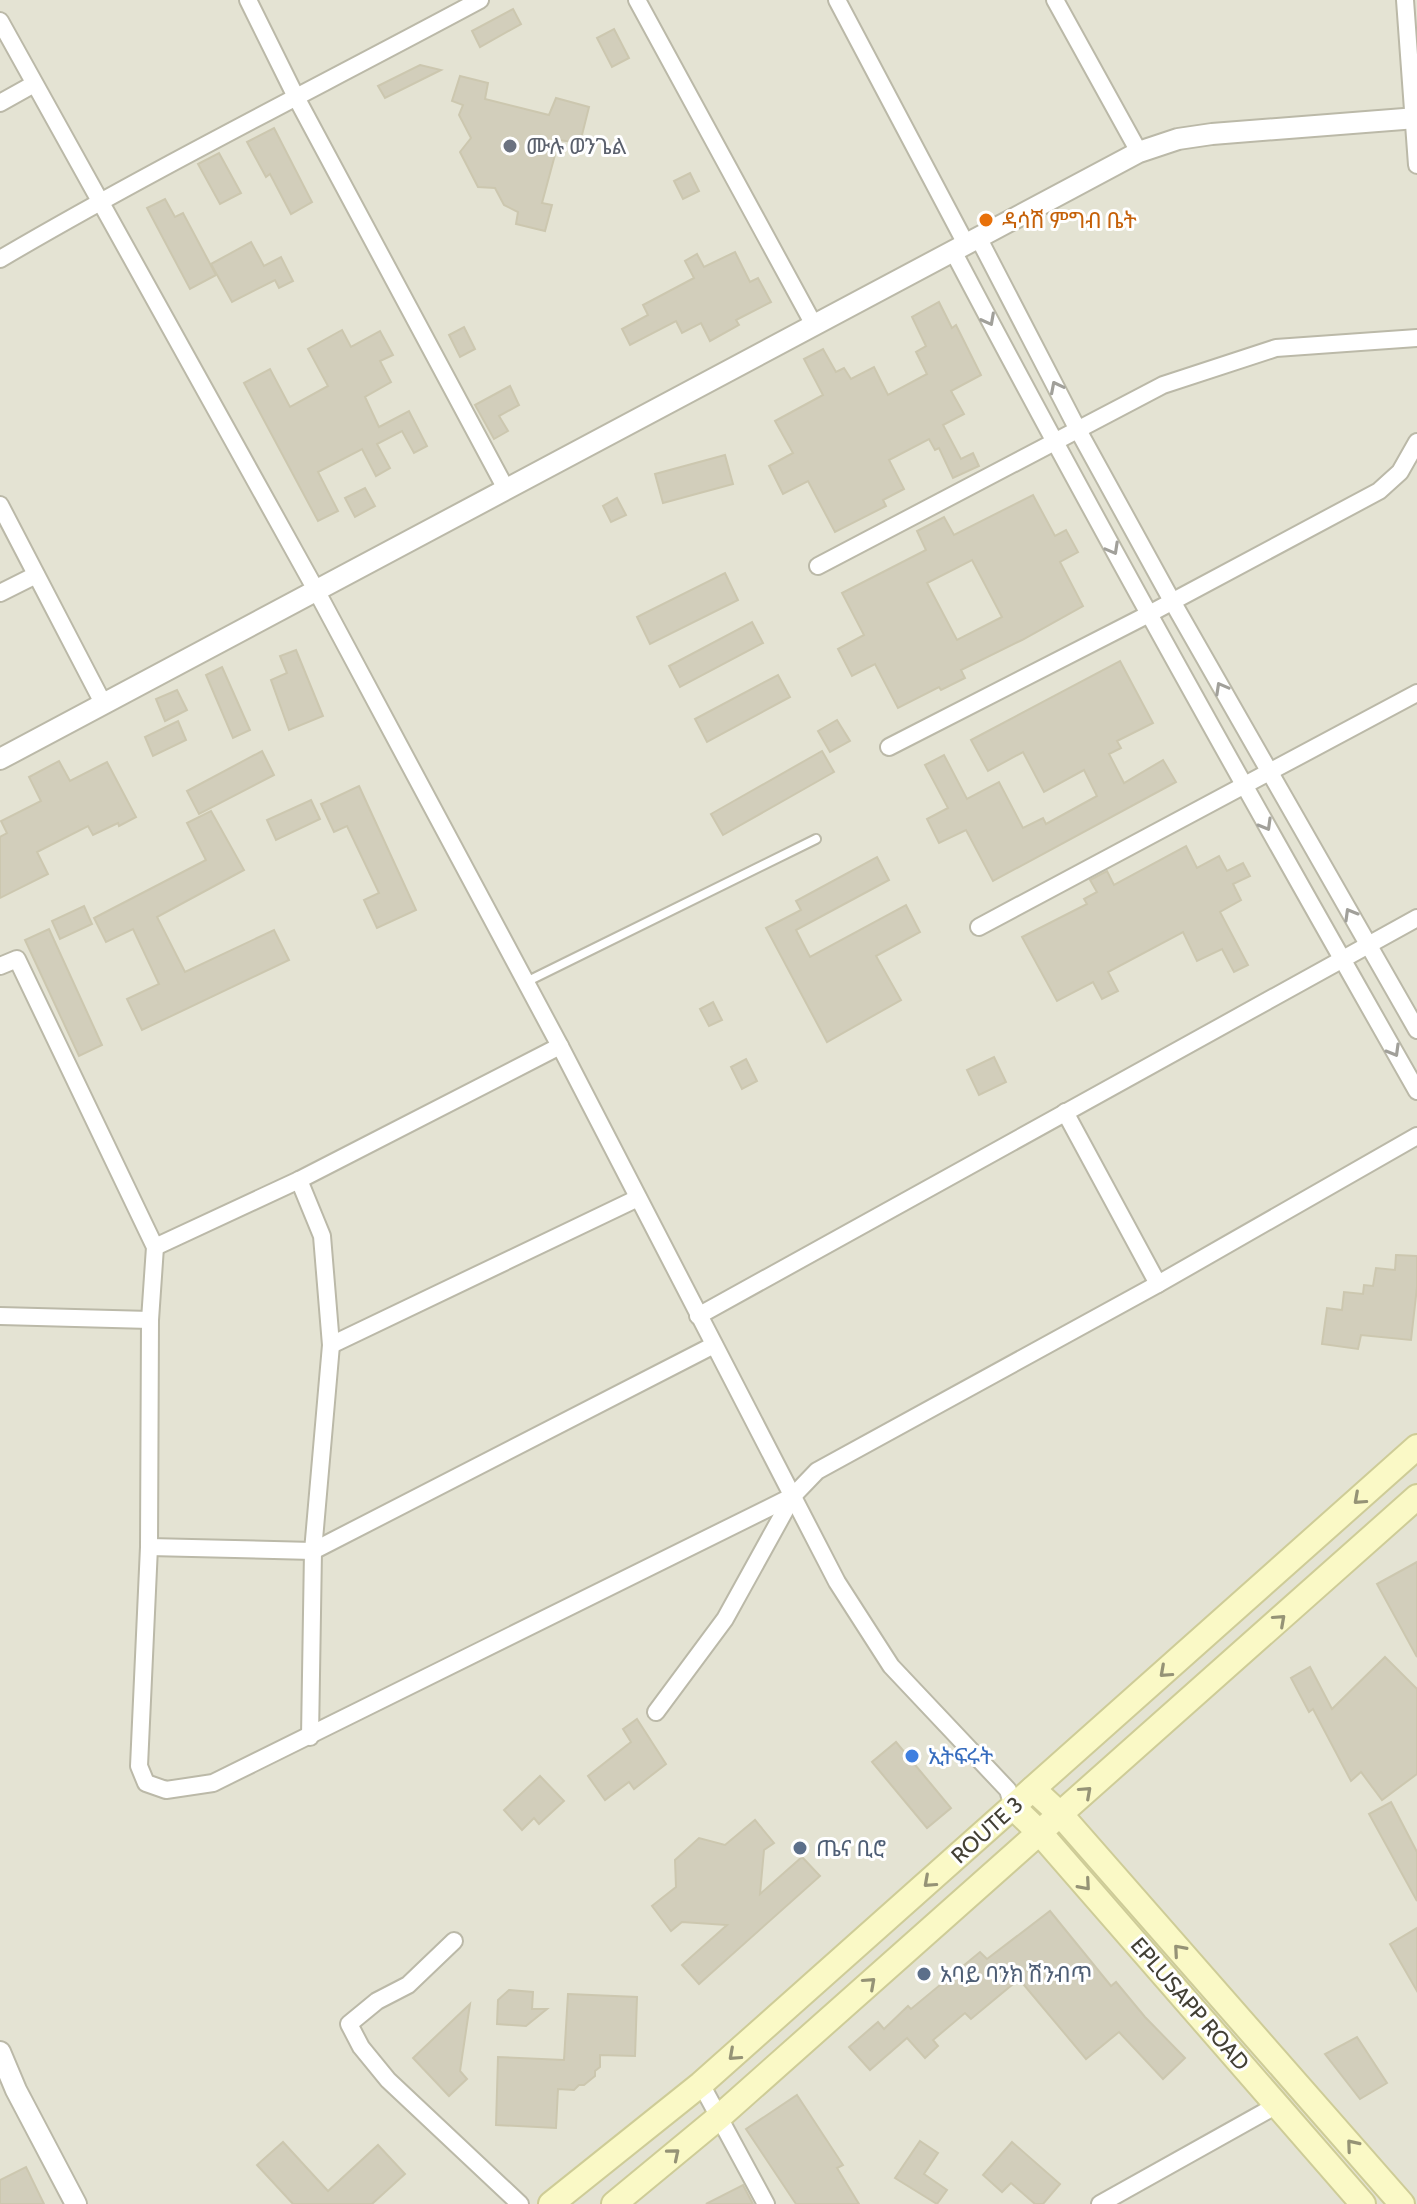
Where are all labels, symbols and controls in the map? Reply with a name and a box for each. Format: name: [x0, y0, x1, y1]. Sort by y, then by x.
place label: ሙሉ ወንጌል: [526, 133, 627, 160]
marker: ሙሉ ወንጌል: [501, 137, 519, 155]
place label: ዳሳሽ ምግብ ቤት: [1002, 207, 1137, 234]
marker: ዳሳሽ ምግብ ቤት: [977, 211, 995, 229]
one-way arrow: [980, 311, 995, 326]
one-way arrow: [1050, 380, 1065, 395]
one-way arrow: [1103, 540, 1119, 554]
one-way arrow: [1215, 683, 1231, 697]
one-way arrow: [1256, 816, 1272, 831]
one-way arrow: [1344, 908, 1360, 923]
one-way arrow: [1384, 1042, 1400, 1057]
one-way arrow: [1353, 1489, 1368, 1504]
one-way arrow: [1270, 1615, 1285, 1629]
one-way arrow: [1159, 1662, 1174, 1677]
place label: ኢትፍሩት: [928, 1743, 993, 1770]
marker: ኢትፍሩት: [903, 1747, 921, 1765]
one-way arrow: [1076, 1788, 1091, 1802]
street label: ROUTE 3: [946, 1791, 1028, 1869]
place label: ጤና ቢሮ: [816, 1835, 886, 1862]
marker: ጤና ቢሮ: [791, 1839, 809, 1857]
one-way arrow: [923, 1872, 938, 1887]
one-way arrow: [1075, 1875, 1090, 1890]
street label: EPLUSAPP ROAD: [1125, 1932, 1255, 2076]
one-way arrow: [1174, 1945, 1189, 1960]
place label: አባይ ባንክ ሽንብጥ: [940, 1961, 1092, 1988]
marker: አባይ ባንክ ሽንብጥ: [915, 1965, 933, 1983]
one-way arrow: [860, 1979, 875, 1993]
one-way arrow: [729, 2045, 744, 2059]
one-way arrow: [1347, 2139, 1362, 2154]
one-way arrow: [665, 2149, 679, 2164]

